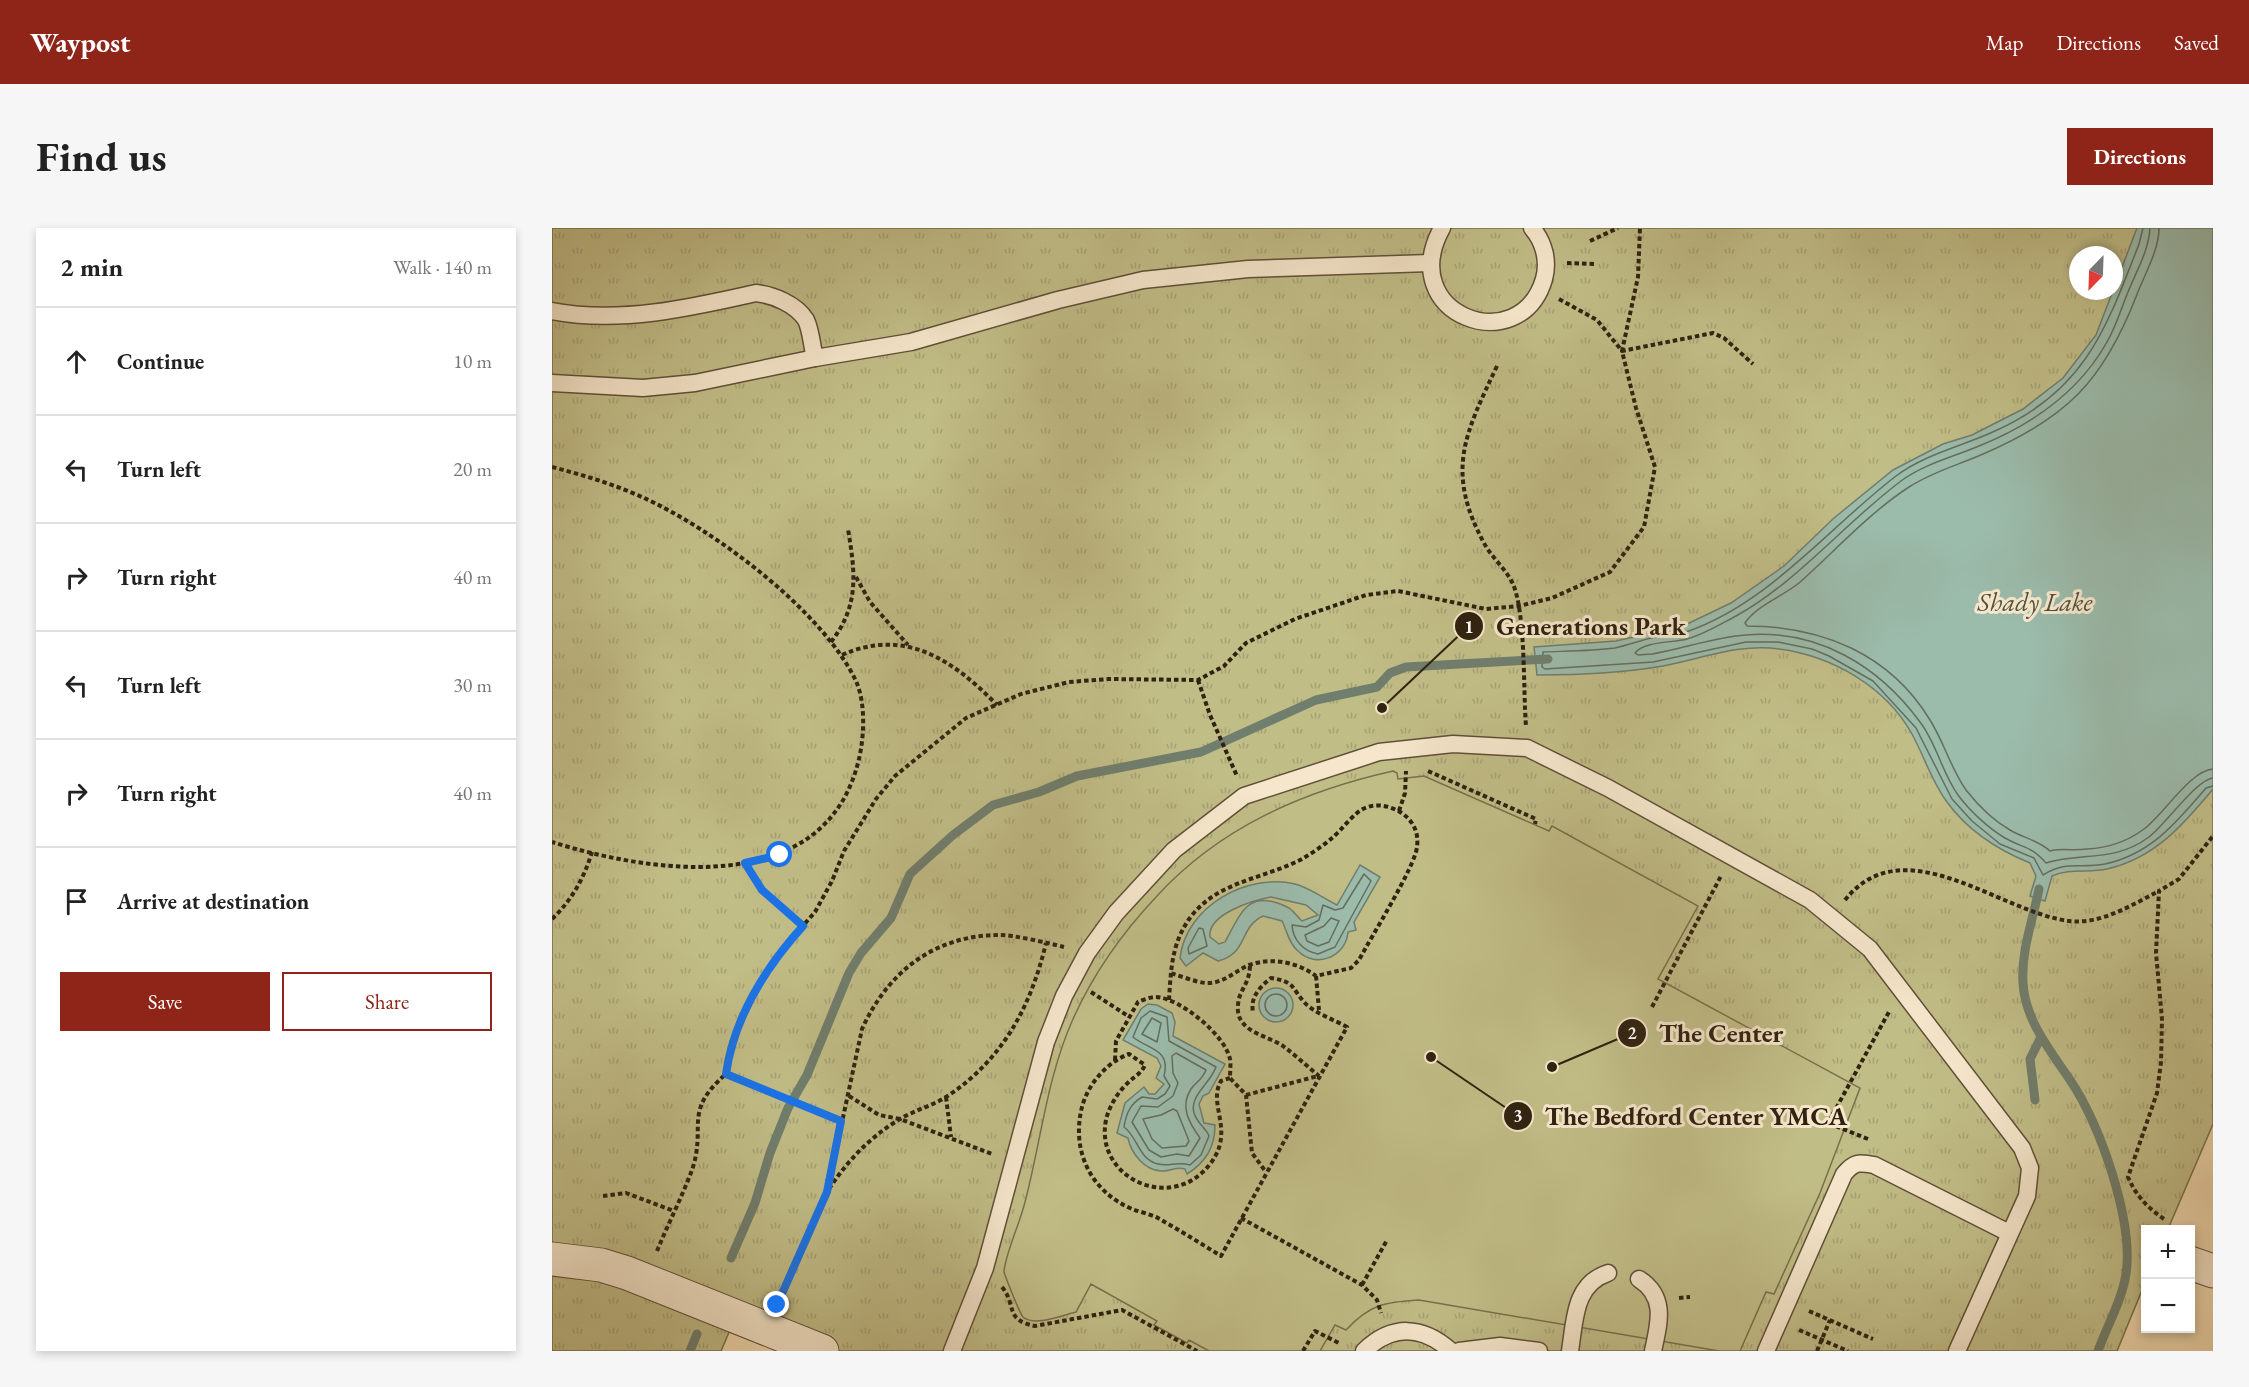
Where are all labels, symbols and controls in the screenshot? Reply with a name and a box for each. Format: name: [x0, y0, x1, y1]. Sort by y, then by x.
text: Waypost: [30, 24, 131, 60]
text: Map: [1986, 29, 2023, 56]
text: Directions: [2056, 29, 2141, 56]
text: Saved: [2174, 29, 2219, 56]
button: Directions: [2067, 128, 2213, 185]
text: Find us: [36, 129, 167, 184]
north arrow: [2069, 246, 2123, 300]
text: 2 min: [60, 250, 123, 284]
text: Walk · 140 m: [393, 254, 492, 280]
icon: ahead: [60, 345, 93, 378]
text: Continue: [117, 347, 204, 376]
text: 10 m: [453, 348, 492, 374]
icon: left: [60, 453, 93, 486]
text: Turn left: [117, 455, 201, 484]
text: 20 m: [453, 456, 492, 482]
icon: right: [60, 561, 93, 594]
text: Turn right: [117, 563, 216, 592]
text: 40 m: [453, 564, 492, 590]
water label: Shady Lake: [1977, 585, 2094, 619]
callout: Generations Park: [1454, 604, 1698, 648]
text: Generations Park: [1496, 609, 1687, 643]
text: 1: [1464, 615, 1474, 638]
icon: left: [60, 669, 93, 702]
text: Turn left: [117, 671, 201, 700]
text: 30 m: [453, 672, 492, 698]
icon: right: [60, 777, 93, 810]
text: Turn right: [117, 779, 216, 808]
text: 40 m: [453, 780, 492, 806]
route start: [766, 841, 792, 867]
icon: arrive: [60, 885, 93, 918]
text: Arrive at destination: [117, 887, 309, 916]
button: Save: [60, 972, 270, 1031]
button: Share: [282, 972, 492, 1031]
callout: The Center: [1617, 1011, 1796, 1055]
text: The Center: [1659, 1016, 1784, 1050]
text: 2: [1627, 1021, 1637, 1044]
callout: The Bedford Center YMCA: [1503, 1094, 1860, 1138]
text: The Bedford Center YMCA: [1545, 1099, 1848, 1133]
text: 3: [1513, 1104, 1523, 1127]
map controls: [2141, 1225, 2195, 1333]
button: +: [2141, 1225, 2195, 1279]
button: −: [2141, 1279, 2195, 1333]
route end: [763, 1291, 789, 1317]

